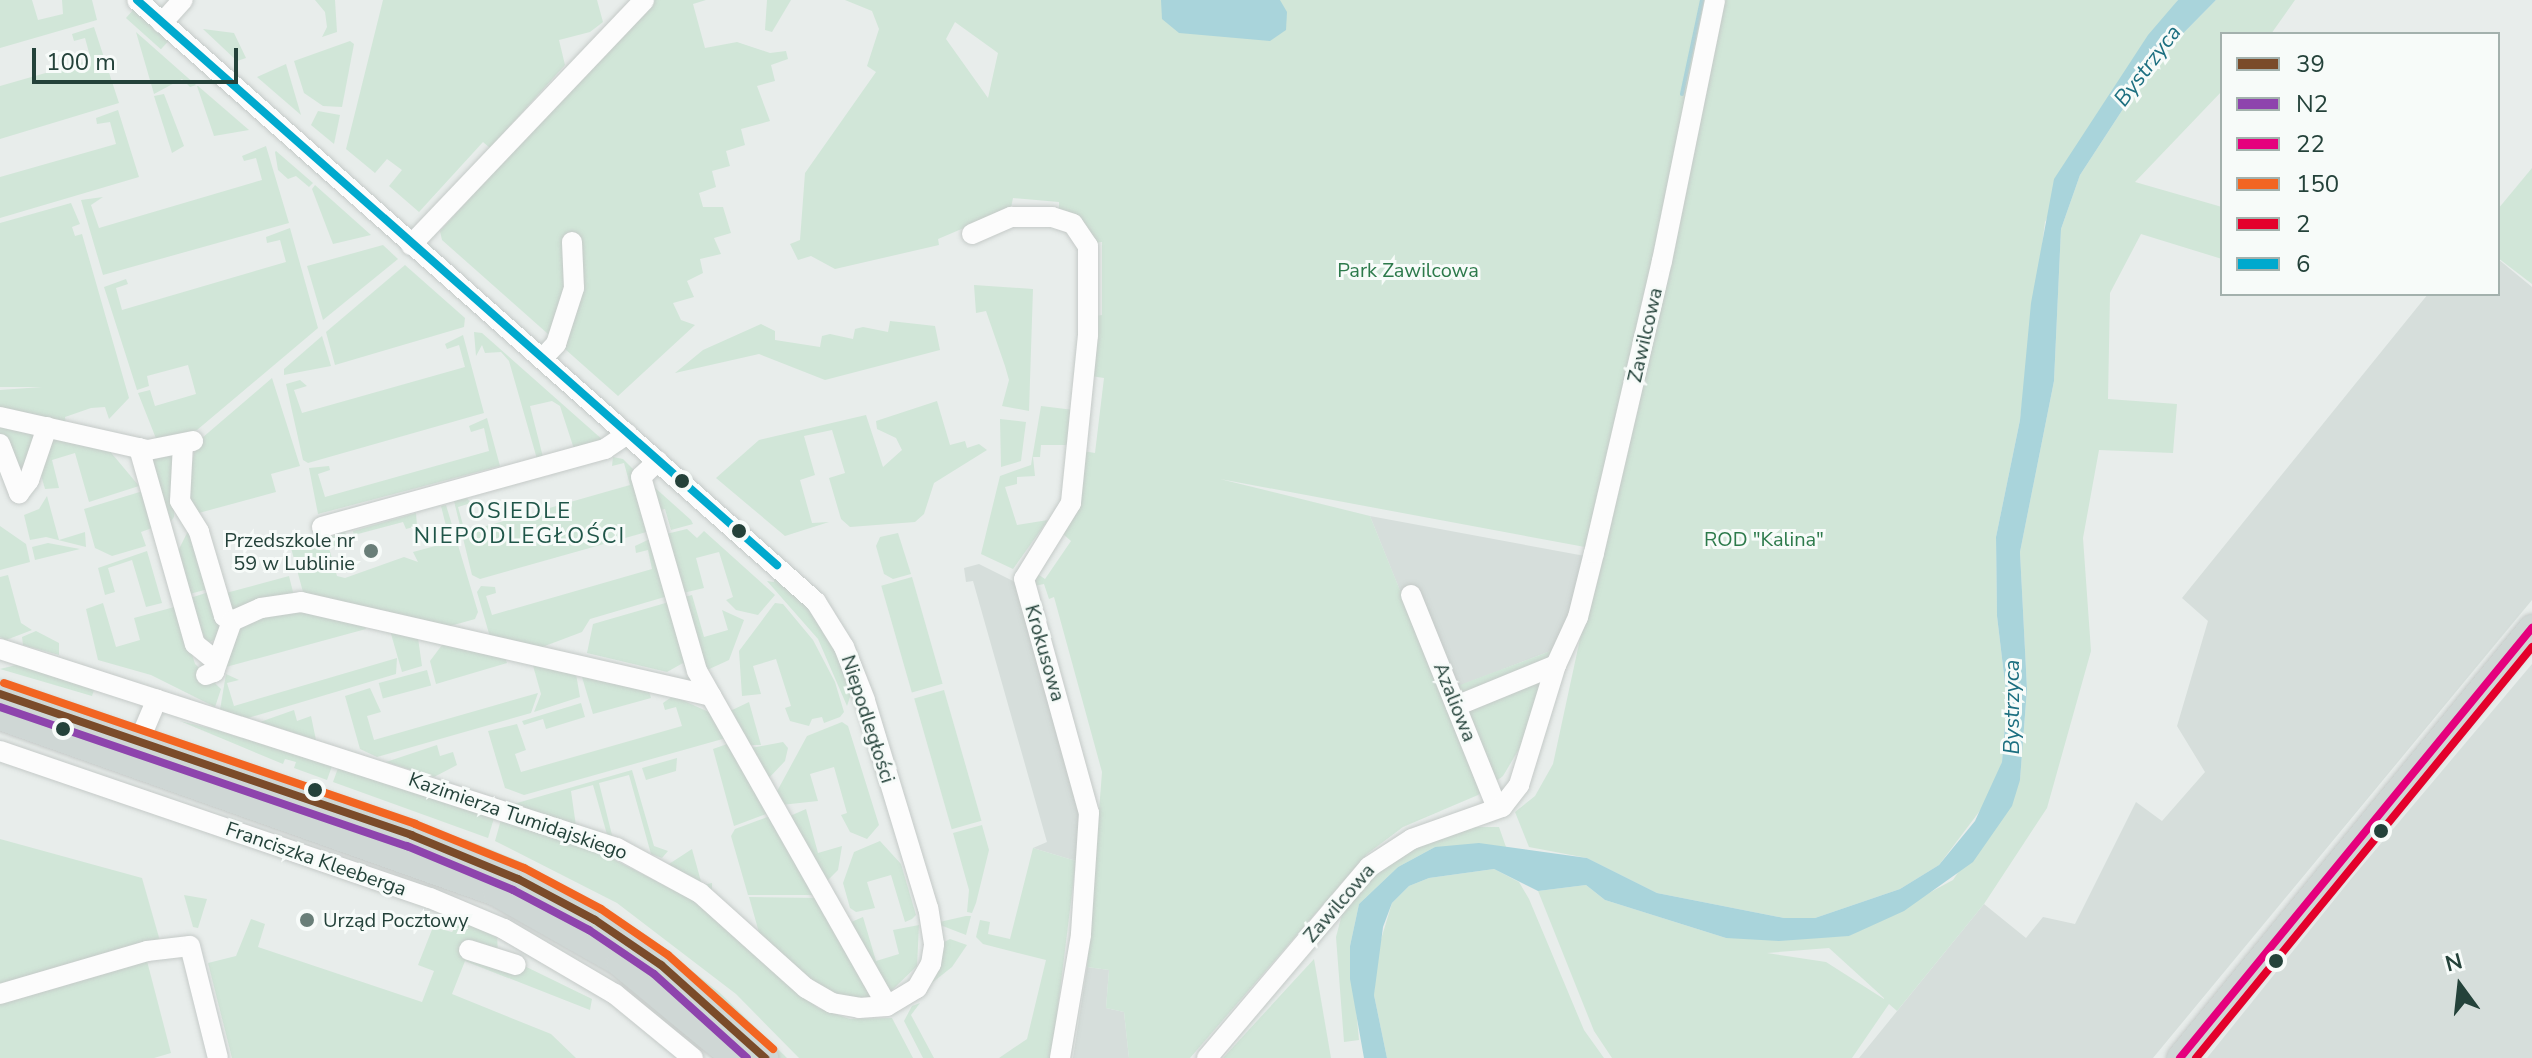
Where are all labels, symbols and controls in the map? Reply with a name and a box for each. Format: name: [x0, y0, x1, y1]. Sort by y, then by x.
water label: Bystrzyca: [2109, 20, 2187, 112]
scale bar: [36, 32, 242, 82]
legend: [2220, 32, 2500, 296]
text: 100 m: [46, 46, 116, 78]
text: 39: [2296, 48, 2325, 80]
text: N2: [2296, 88, 2328, 120]
text: 22: [2296, 128, 2325, 160]
text: 150: [2296, 168, 2339, 200]
text: 2: [2296, 208, 2310, 240]
text: 6: [2296, 248, 2310, 280]
park label: Park Zawilcowa: [1337, 258, 1479, 282]
street label: Zawilcowa: [1622, 285, 1668, 385]
unlabelled marker: [674, 473, 690, 489]
district label: OSIEDLE NIEPODLEGŁOŚCI: [414, 498, 626, 550]
unlabelled marker: [731, 523, 747, 539]
park label: ROD "Kalina": [1704, 527, 1824, 551]
place label: Przedszkole nr 59 w Lublinie: [224, 528, 355, 575]
marker: Przedszkole nr 59 w Lublinie: [362, 542, 380, 560]
street label: Krokusowa: [1020, 602, 1070, 704]
street label: Niepodległości: [836, 652, 900, 786]
street label: Azaliowa: [1428, 659, 1482, 745]
water label: Bystrzyca: [2000, 660, 2026, 754]
unlabelled marker: [55, 721, 71, 737]
street label: Kazimierza Tumidajskiego: [405, 767, 631, 865]
unlabelled marker: [307, 782, 323, 798]
street label: Franciszka Kleeberga: [223, 817, 409, 901]
unlabelled marker: [2373, 823, 2389, 839]
street label: Zawilcowa: [1298, 859, 1380, 947]
place label: Urząd Pocztowy: [323, 908, 469, 932]
marker: Urząd Pocztowy: [298, 911, 316, 929]
north arrow: [2420, 946, 2500, 1026]
text: N: [2442, 946, 2466, 979]
unlabelled marker: [2268, 953, 2284, 969]

